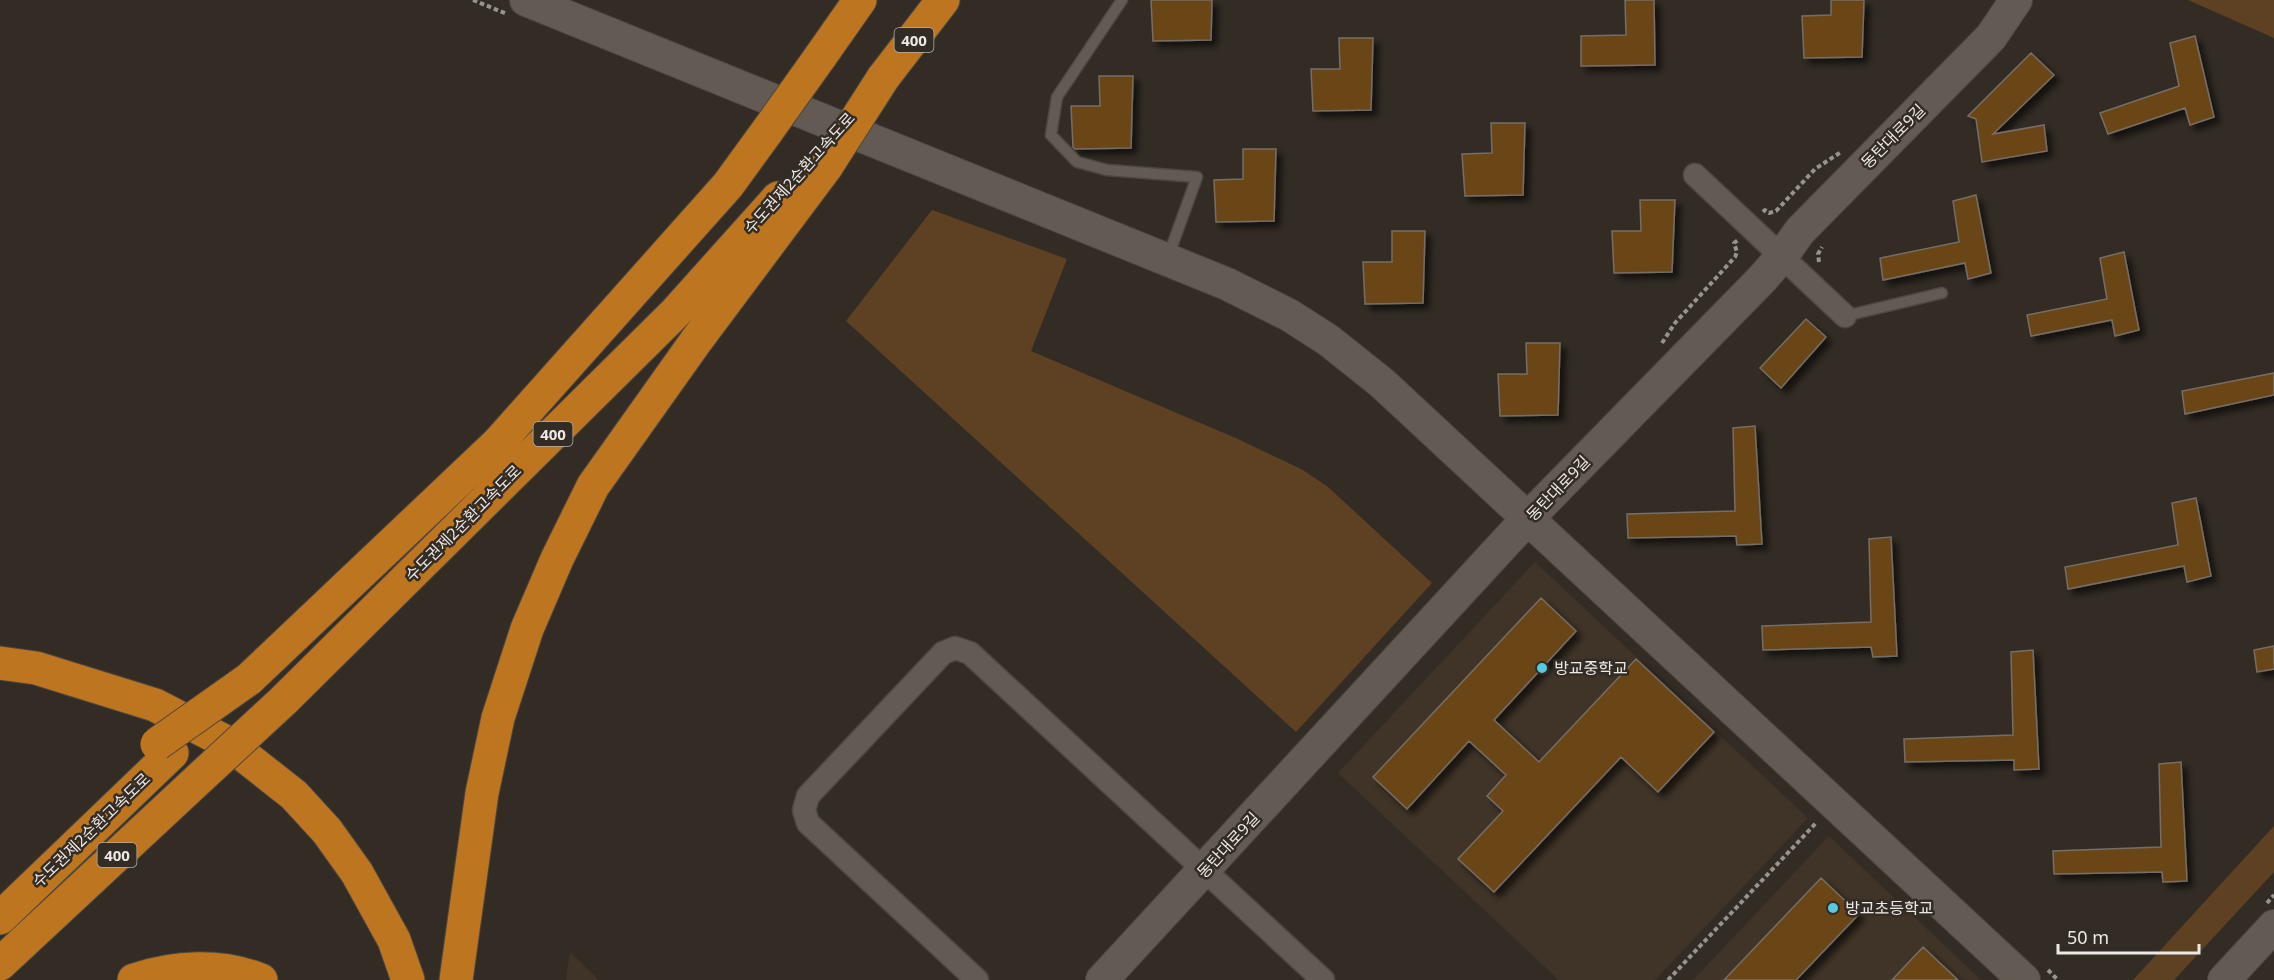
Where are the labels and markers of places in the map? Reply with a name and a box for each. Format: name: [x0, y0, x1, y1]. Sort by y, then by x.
place label: 방교중학교: [1554, 657, 1628, 679]
marker: 방교중학교: [1535, 661, 1549, 675]
place label: 방교초등학교: [1845, 897, 1933, 919]
marker: 방교초등학교: [1826, 901, 1840, 915]

